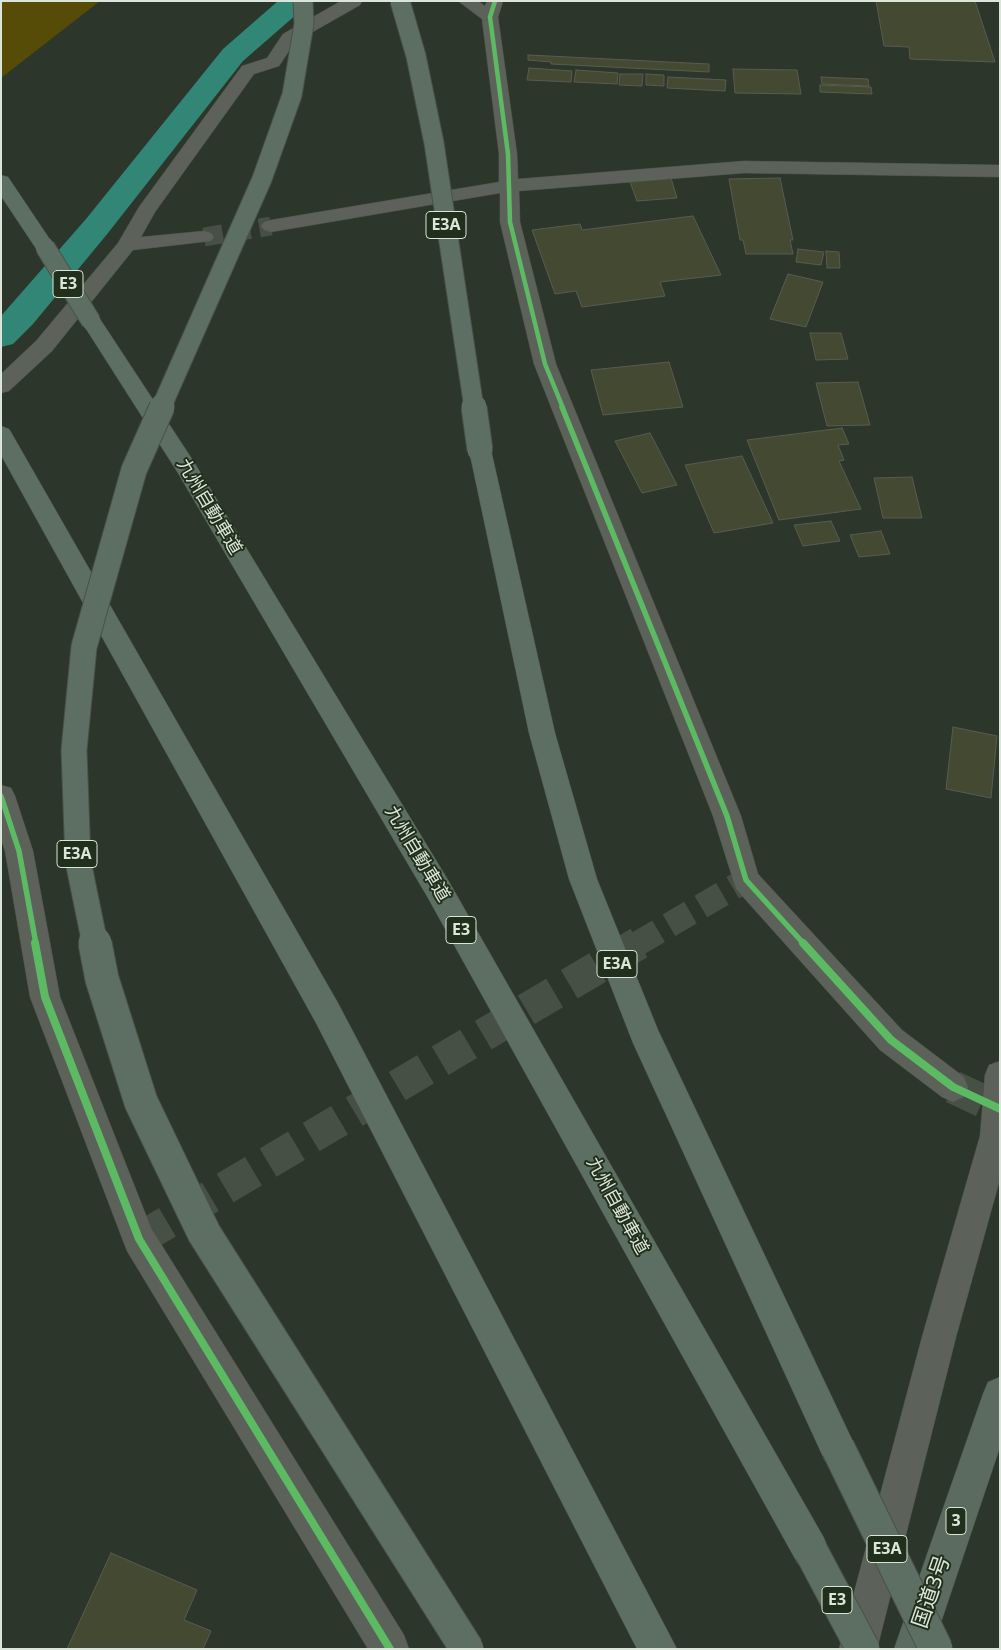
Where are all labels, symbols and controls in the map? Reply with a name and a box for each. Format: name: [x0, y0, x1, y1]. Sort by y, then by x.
road number: E3A: [426, 212, 466, 238]
road number: E3: [53, 270, 83, 298]
street label: 九州自動車道: [172, 455, 246, 559]
street label: 九州自動車道: [380, 802, 454, 906]
road number: E3A: [57, 841, 97, 868]
road number: E3: [446, 916, 476, 944]
road number: E3A: [597, 951, 637, 978]
street label: 九州自動車道: [581, 1154, 653, 1258]
road number: 3: [946, 1508, 966, 1534]
road number: E3A: [867, 1536, 907, 1562]
street label: 国道3号: [908, 1552, 956, 1632]
road number: E3: [822, 1586, 852, 1614]

